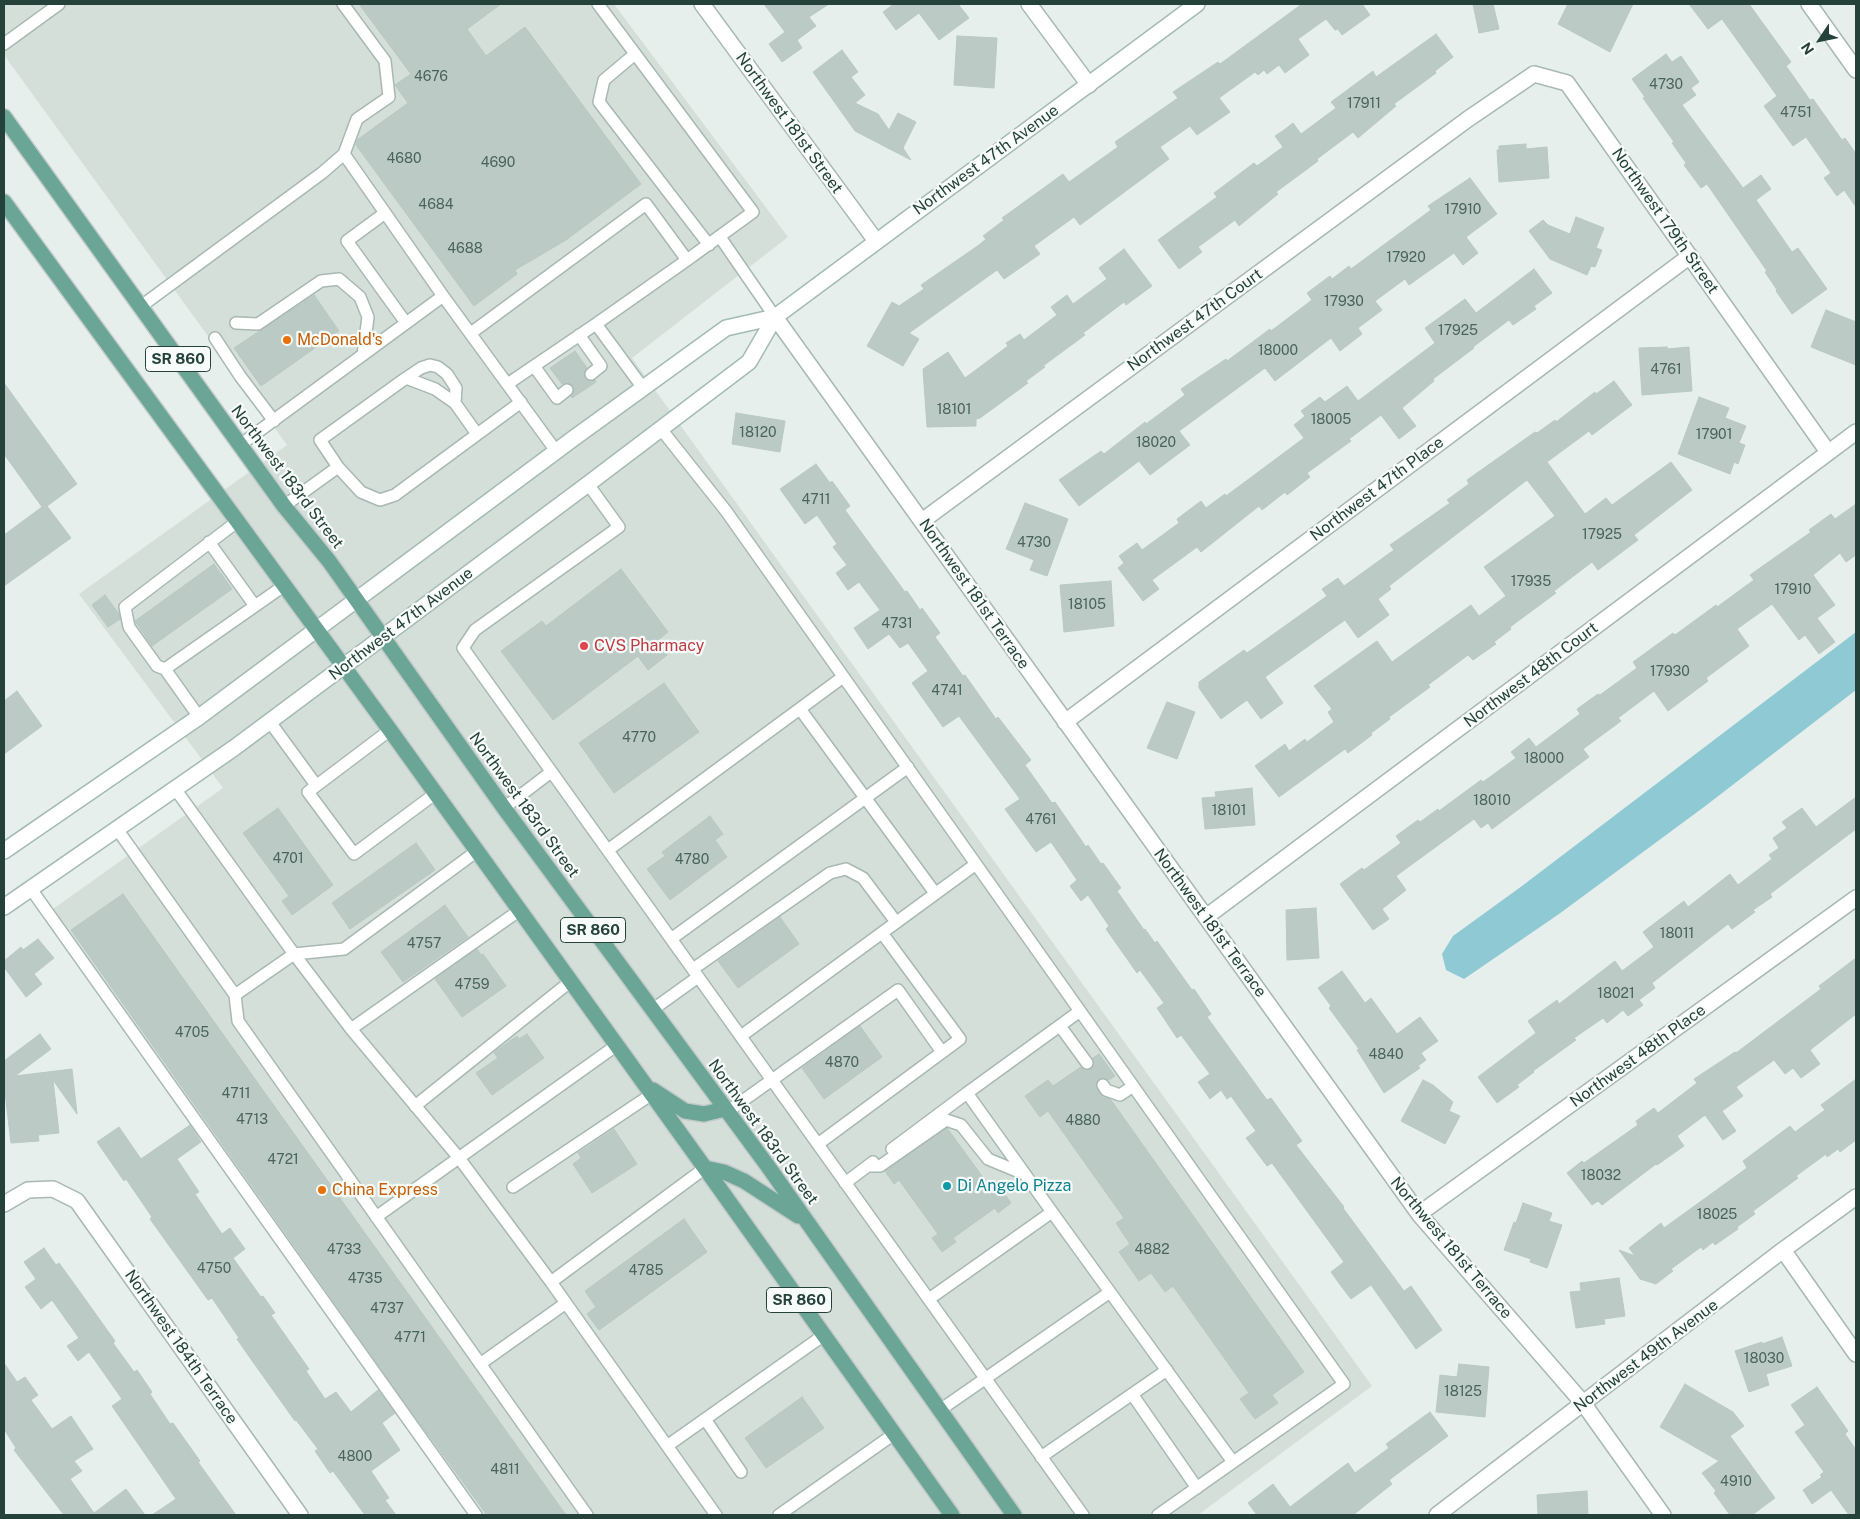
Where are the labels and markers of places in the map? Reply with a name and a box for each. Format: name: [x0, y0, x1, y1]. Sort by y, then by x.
place label: McDonald's: [297, 330, 383, 350]
marker: McDonald's: [281, 334, 293, 346]
place label: CVS Pharmacy: [594, 636, 704, 656]
marker: CVS Pharmacy: [578, 640, 590, 652]
place label: Di Angelo Pizza: [957, 1176, 1071, 1196]
place label: China Express: [332, 1180, 438, 1200]
marker: Di Angelo Pizza: [941, 1180, 953, 1192]
marker: China Express: [316, 1184, 328, 1196]

